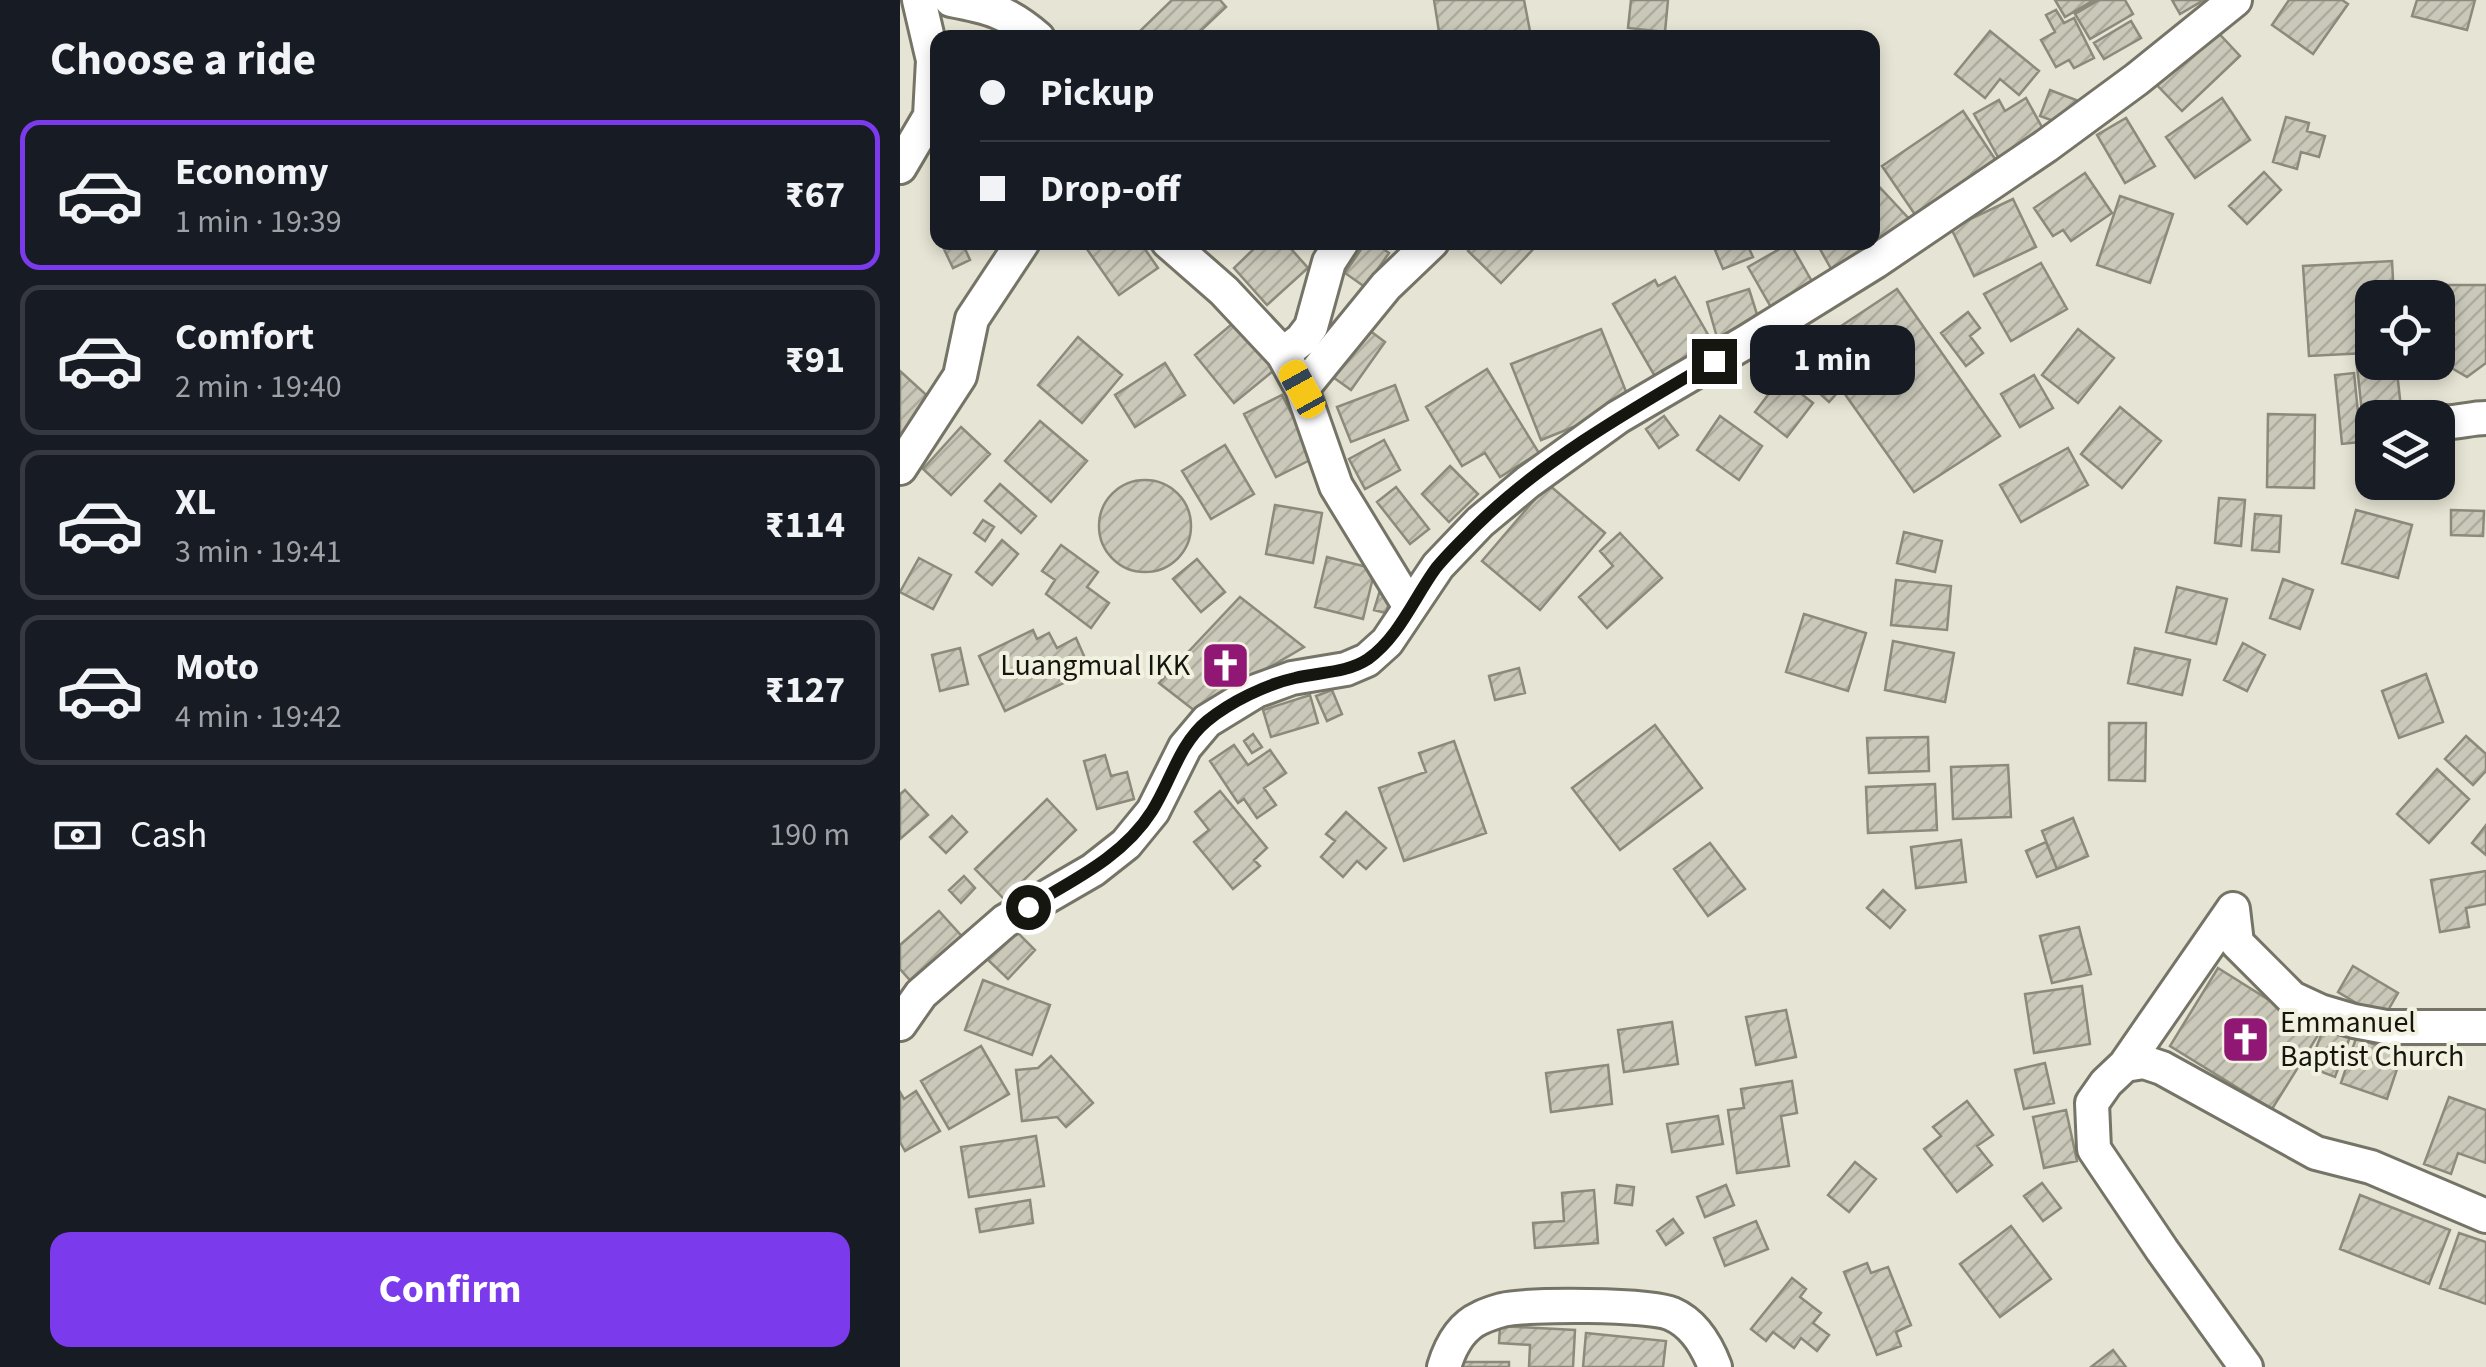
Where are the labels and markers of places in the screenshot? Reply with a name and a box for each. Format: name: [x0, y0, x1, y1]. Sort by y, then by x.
church icon: Luangmual IKK: [1199, 639, 1251, 691]
place label: Luangmual IKK: [1000, 644, 1191, 687]
place label: Emmanuel Baptist Church: [2280, 1001, 2464, 1078]
church icon: Emmanuel Baptist Church: [2219, 1013, 2271, 1065]

